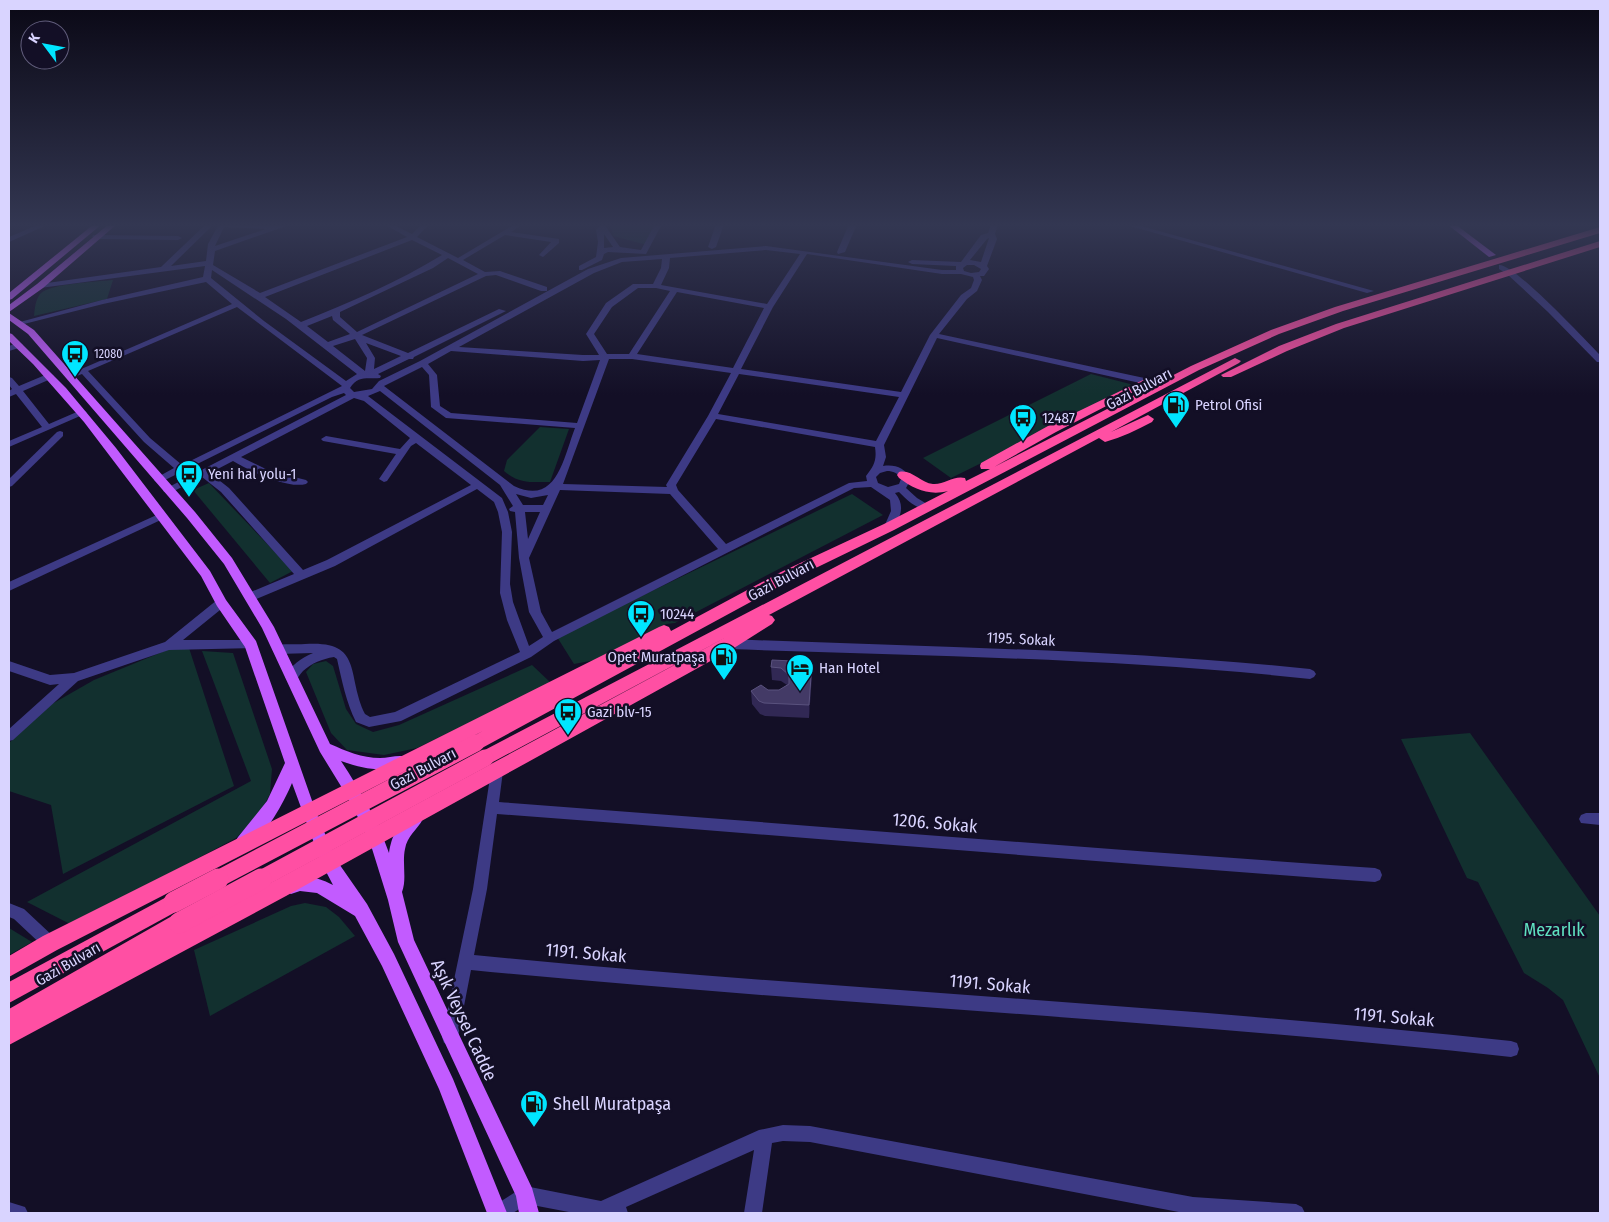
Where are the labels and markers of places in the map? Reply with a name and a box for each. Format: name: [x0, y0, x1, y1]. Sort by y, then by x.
bus stop icon: 12080: [60, 339, 90, 378]
place label: 12080: [94, 347, 122, 361]
fuel station icon: Petrol Ofisi: [1161, 390, 1191, 429]
place label: Petrol Ofisi: [1195, 396, 1262, 414]
bus stop icon: 12487: [1008, 403, 1038, 442]
place label: 12487: [1042, 409, 1075, 427]
bus stop icon: Yeni hal yolu-1: [174, 459, 204, 498]
place label: Yeni hal yolu-1: [208, 465, 296, 483]
bus stop icon: 10244: [626, 599, 656, 638]
place label: 10244: [660, 605, 694, 623]
fuel station icon: Opet Muratpaşa: [709, 642, 739, 681]
place label: Opet Muratpaşa: [607, 648, 705, 666]
hotel icon: Han Hotel: [785, 653, 815, 692]
place label: Han Hotel: [819, 659, 880, 677]
bus stop icon: Gazi blv-15: [553, 697, 583, 736]
place label: Gazi blv-15: [587, 703, 652, 721]
fuel station icon: Shell Muratpaşa: [519, 1089, 549, 1128]
place label: Shell Muratpaşa: [553, 1093, 671, 1115]

